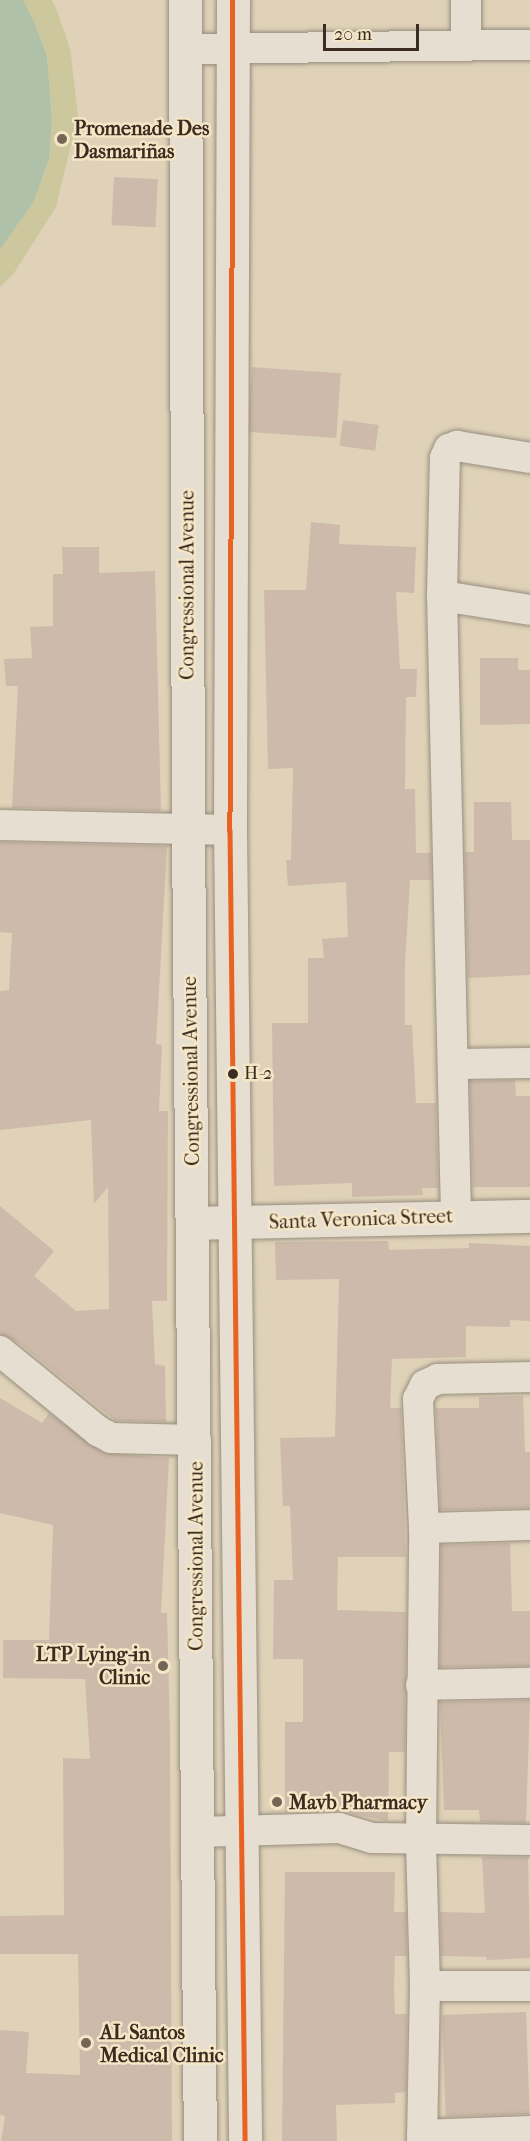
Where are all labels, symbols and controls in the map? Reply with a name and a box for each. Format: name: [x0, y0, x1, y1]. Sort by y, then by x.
scale bar: [326, 12, 422, 50]
text: 20 m: [334, 24, 372, 45]
place label: Promenade Des Dasmariñas: [74, 116, 209, 163]
marker: Promenade Des Dasmariñas: [55, 132, 69, 146]
street label: Congressional Avenue: [175, 490, 199, 680]
street label: Congressional Avenue: [177, 976, 205, 1166]
place label: H-2: [244, 1063, 272, 1085]
marker: H-2: [227, 1068, 239, 1080]
street label: Santa Veronica Street: [268, 1204, 454, 1234]
street label: Congressional Avenue: [184, 1461, 208, 1651]
place label: LTP Lying-in Clinic: [36, 1642, 150, 1689]
marker: LTP Lying-in Clinic: [154, 1657, 172, 1675]
place label: Mavb Pharmacy: [289, 1790, 427, 1814]
marker: Mavb Pharmacy: [270, 1795, 284, 1809]
place label: AL Santos Medical Clinic: [100, 2020, 224, 2067]
marker: AL Santos Medical Clinic: [77, 2034, 95, 2052]

